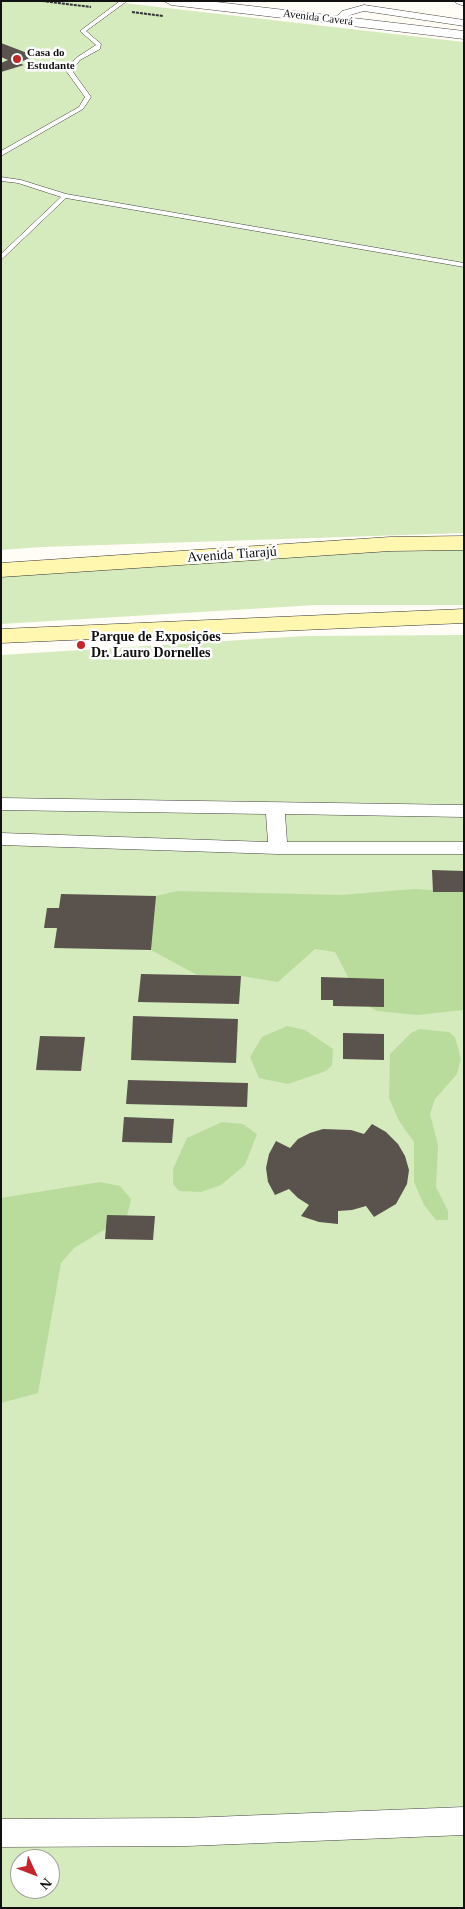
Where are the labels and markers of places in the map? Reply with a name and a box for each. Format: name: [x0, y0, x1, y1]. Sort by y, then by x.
place label: Casa do Estudante: [27, 46, 75, 72]
marker: Casa do Estudante: [11, 53, 23, 65]
place label: Parque de Exposições Dr. Lauro Dornelles: [91, 629, 221, 662]
marker: Parque de Exposições Dr. Lauro Dornelles: [75, 639, 87, 651]

